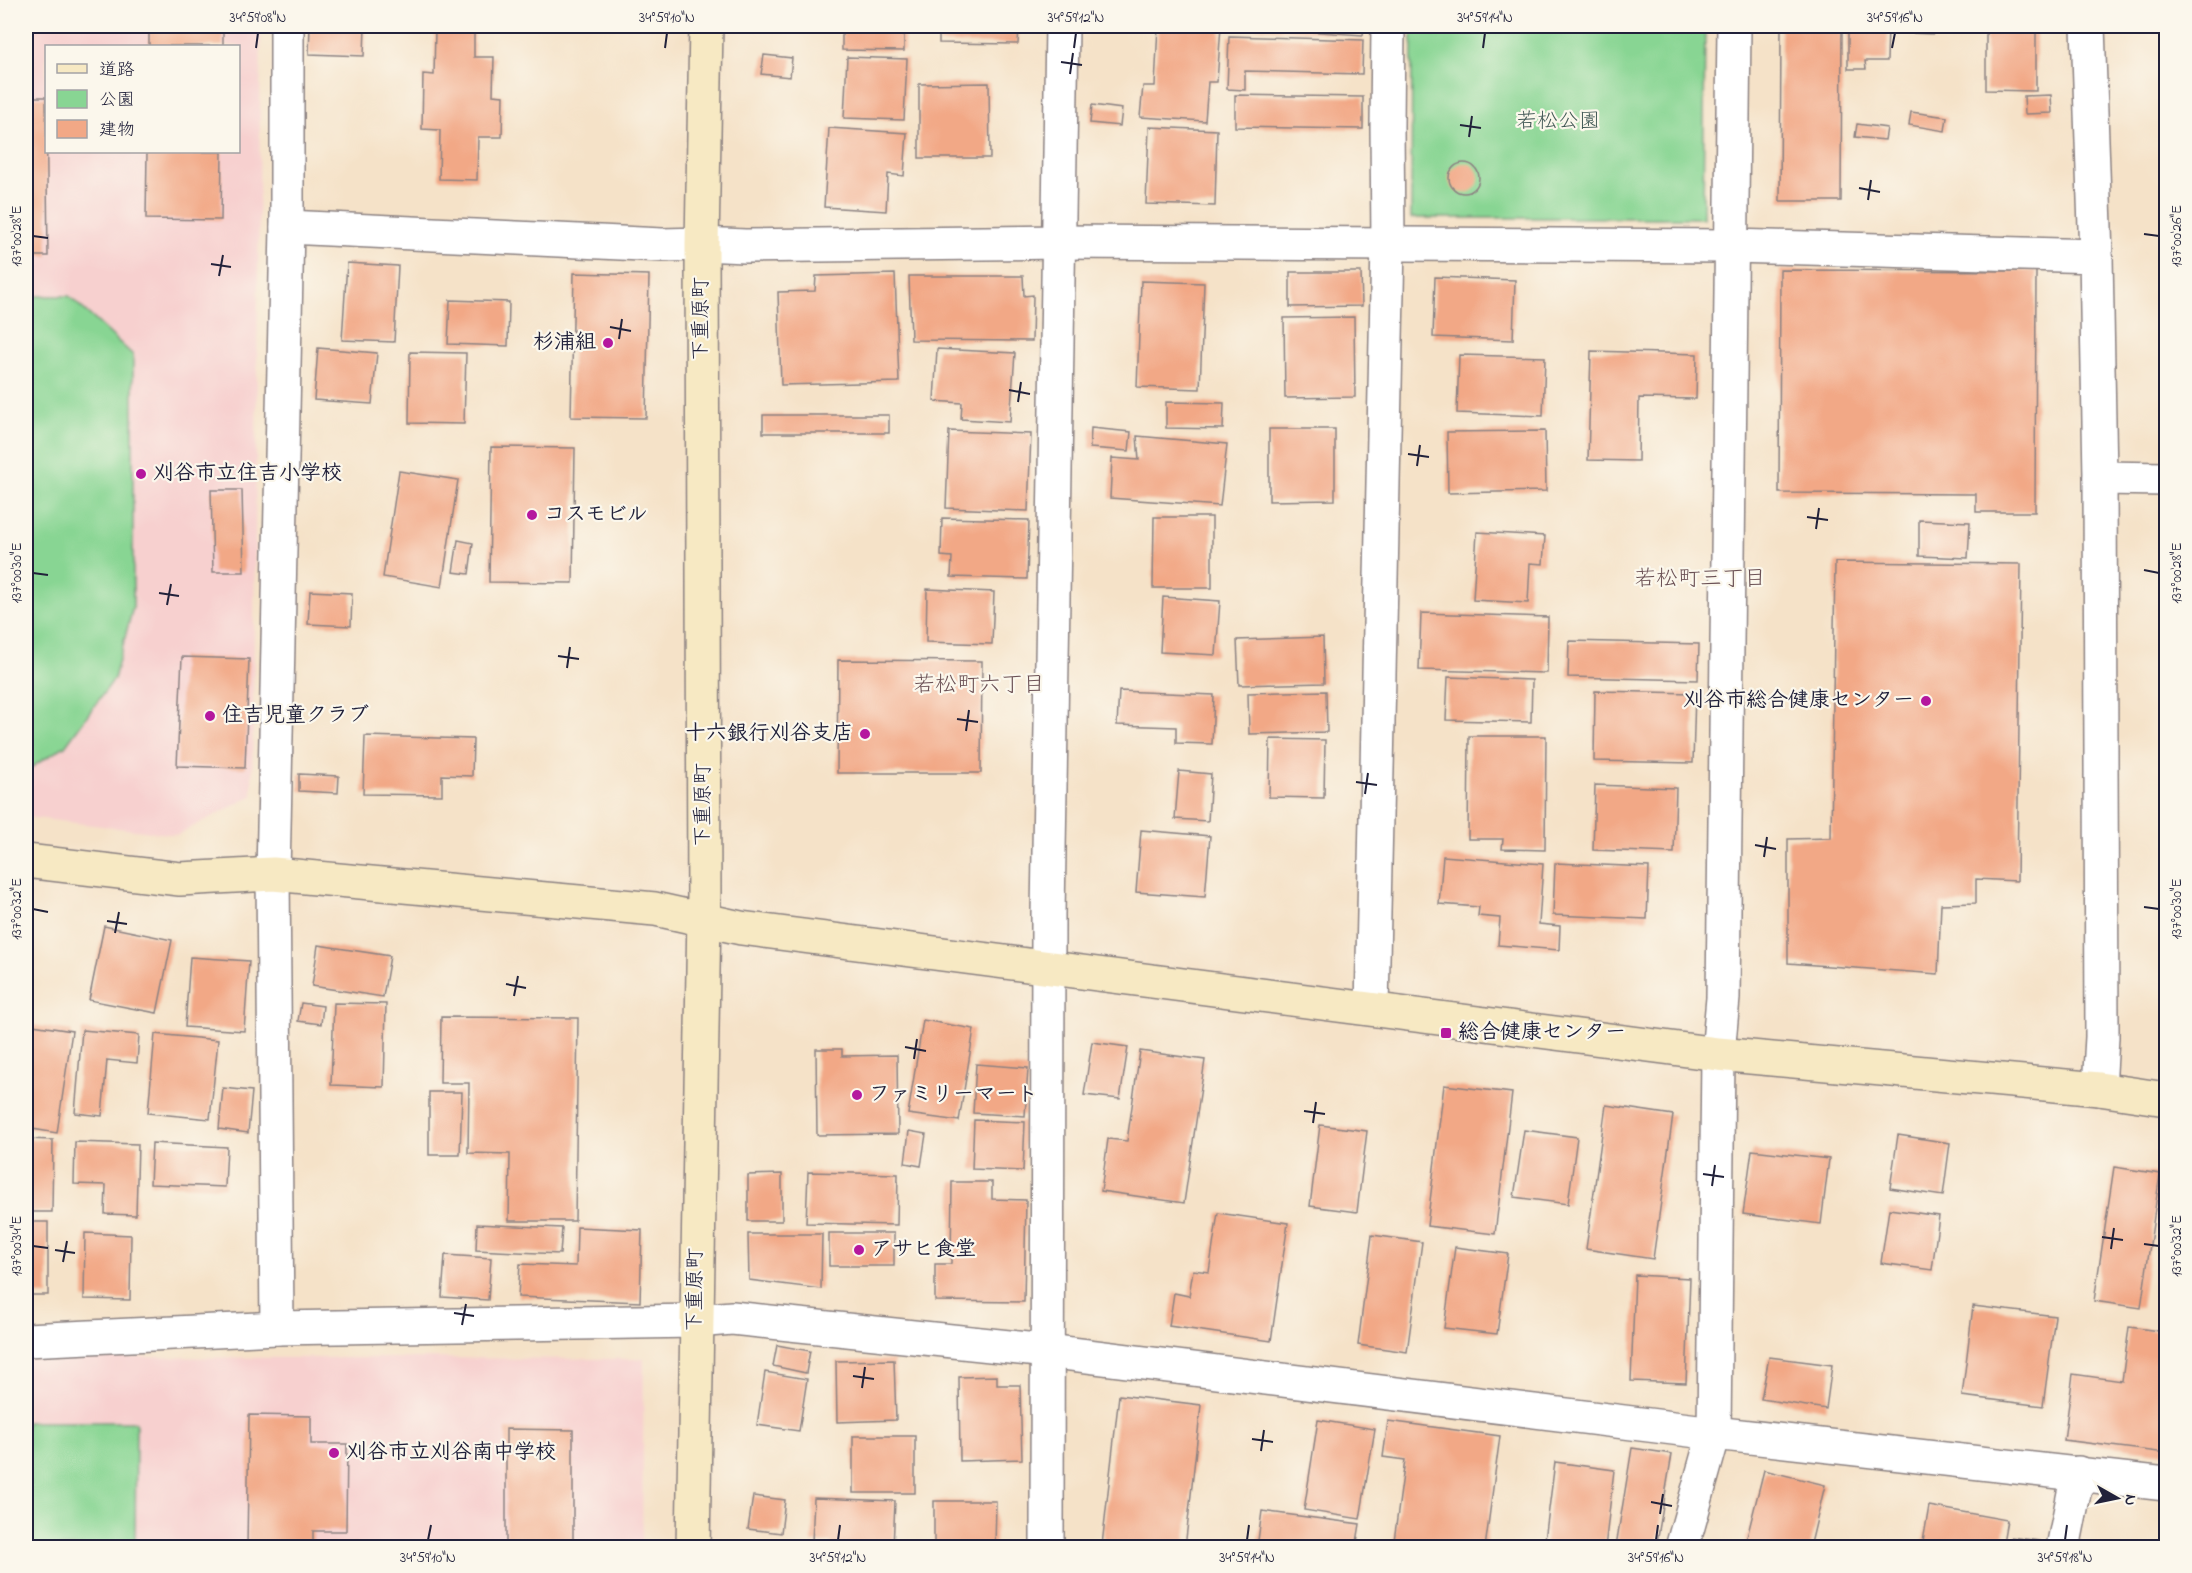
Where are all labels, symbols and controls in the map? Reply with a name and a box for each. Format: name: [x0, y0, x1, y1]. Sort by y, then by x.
text: 34°59'08"N: [230, 7, 286, 29]
text: 34°59'10"N: [639, 7, 695, 29]
text: 34°59'12"N: [1048, 7, 1104, 29]
text: 34°59'14"N: [1457, 7, 1513, 29]
text: 34°59'16"N: [1867, 7, 1923, 29]
legend: [45, 45, 240, 153]
text: 道路: [99, 58, 135, 84]
text: 公園: [99, 88, 135, 114]
park label: 若松公園: [1516, 107, 1600, 137]
text: 建物: [99, 118, 135, 144]
text: 137°00'28"E: [6, 205, 28, 267]
text: 137°00'26"E: [2166, 205, 2188, 267]
street label: 下重原町: [687, 277, 717, 361]
place label: 杉浦組: [533, 328, 596, 358]
marker: 杉浦組: [601, 336, 615, 350]
place label: 刈谷市立住吉小学校: [153, 459, 342, 489]
marker: 刈谷市立住吉小学校: [134, 467, 148, 481]
place label: コスモビル: [544, 500, 648, 530]
marker: コスモビル: [525, 508, 539, 522]
text: 137°00'28"E: [2166, 542, 2188, 604]
text: 137°00'30"E: [6, 543, 28, 603]
district label: 若松町三丁目: [1634, 564, 1766, 596]
district label: 若松町六丁目: [913, 670, 1045, 702]
place label: 刈谷市総合健康センター: [1683, 686, 1914, 716]
marker: 刈谷市総合健康センター: [1919, 694, 1933, 708]
place label: 住吉児童クラブ: [222, 701, 369, 731]
marker: 住吉児童クラブ: [203, 709, 217, 723]
place label: 十六銀行刈谷支店: [685, 719, 853, 749]
marker: 十六銀行刈谷支店: [858, 727, 872, 741]
street label: 下重原町: [689, 763, 719, 847]
text: 137°00'32"E: [6, 878, 28, 940]
text: 137°00'30"E: [2166, 879, 2188, 939]
place label: 総合健康センター: [1458, 1018, 1626, 1048]
marker: 総合健康センター: [1439, 1026, 1453, 1040]
place label: ファミリーマート: [869, 1080, 1038, 1110]
marker: ファミリーマート: [850, 1088, 864, 1102]
text: 137°00'32"E: [2166, 1215, 2188, 1277]
text: 137°00'34"E: [6, 1216, 28, 1276]
place label: アサヒ食堂: [871, 1235, 976, 1265]
marker: アサヒ食堂: [852, 1243, 866, 1257]
street label: 下重原町: [680, 1248, 712, 1332]
place label: 刈谷市立刈谷南中学校: [346, 1438, 556, 1468]
marker: 刈谷市立刈谷南中学校: [327, 1446, 341, 1460]
north arrow: [2087, 1468, 2147, 1528]
text: N: [2117, 1493, 2143, 1507]
text: 34°59'10"N: [400, 1547, 456, 1569]
text: 34°59'12"N: [810, 1547, 866, 1569]
text: 34°59'14"N: [1219, 1547, 1275, 1569]
text: 34°59'16"N: [1628, 1547, 1684, 1569]
text: 34°59'18"N: [2037, 1547, 2093, 1569]

